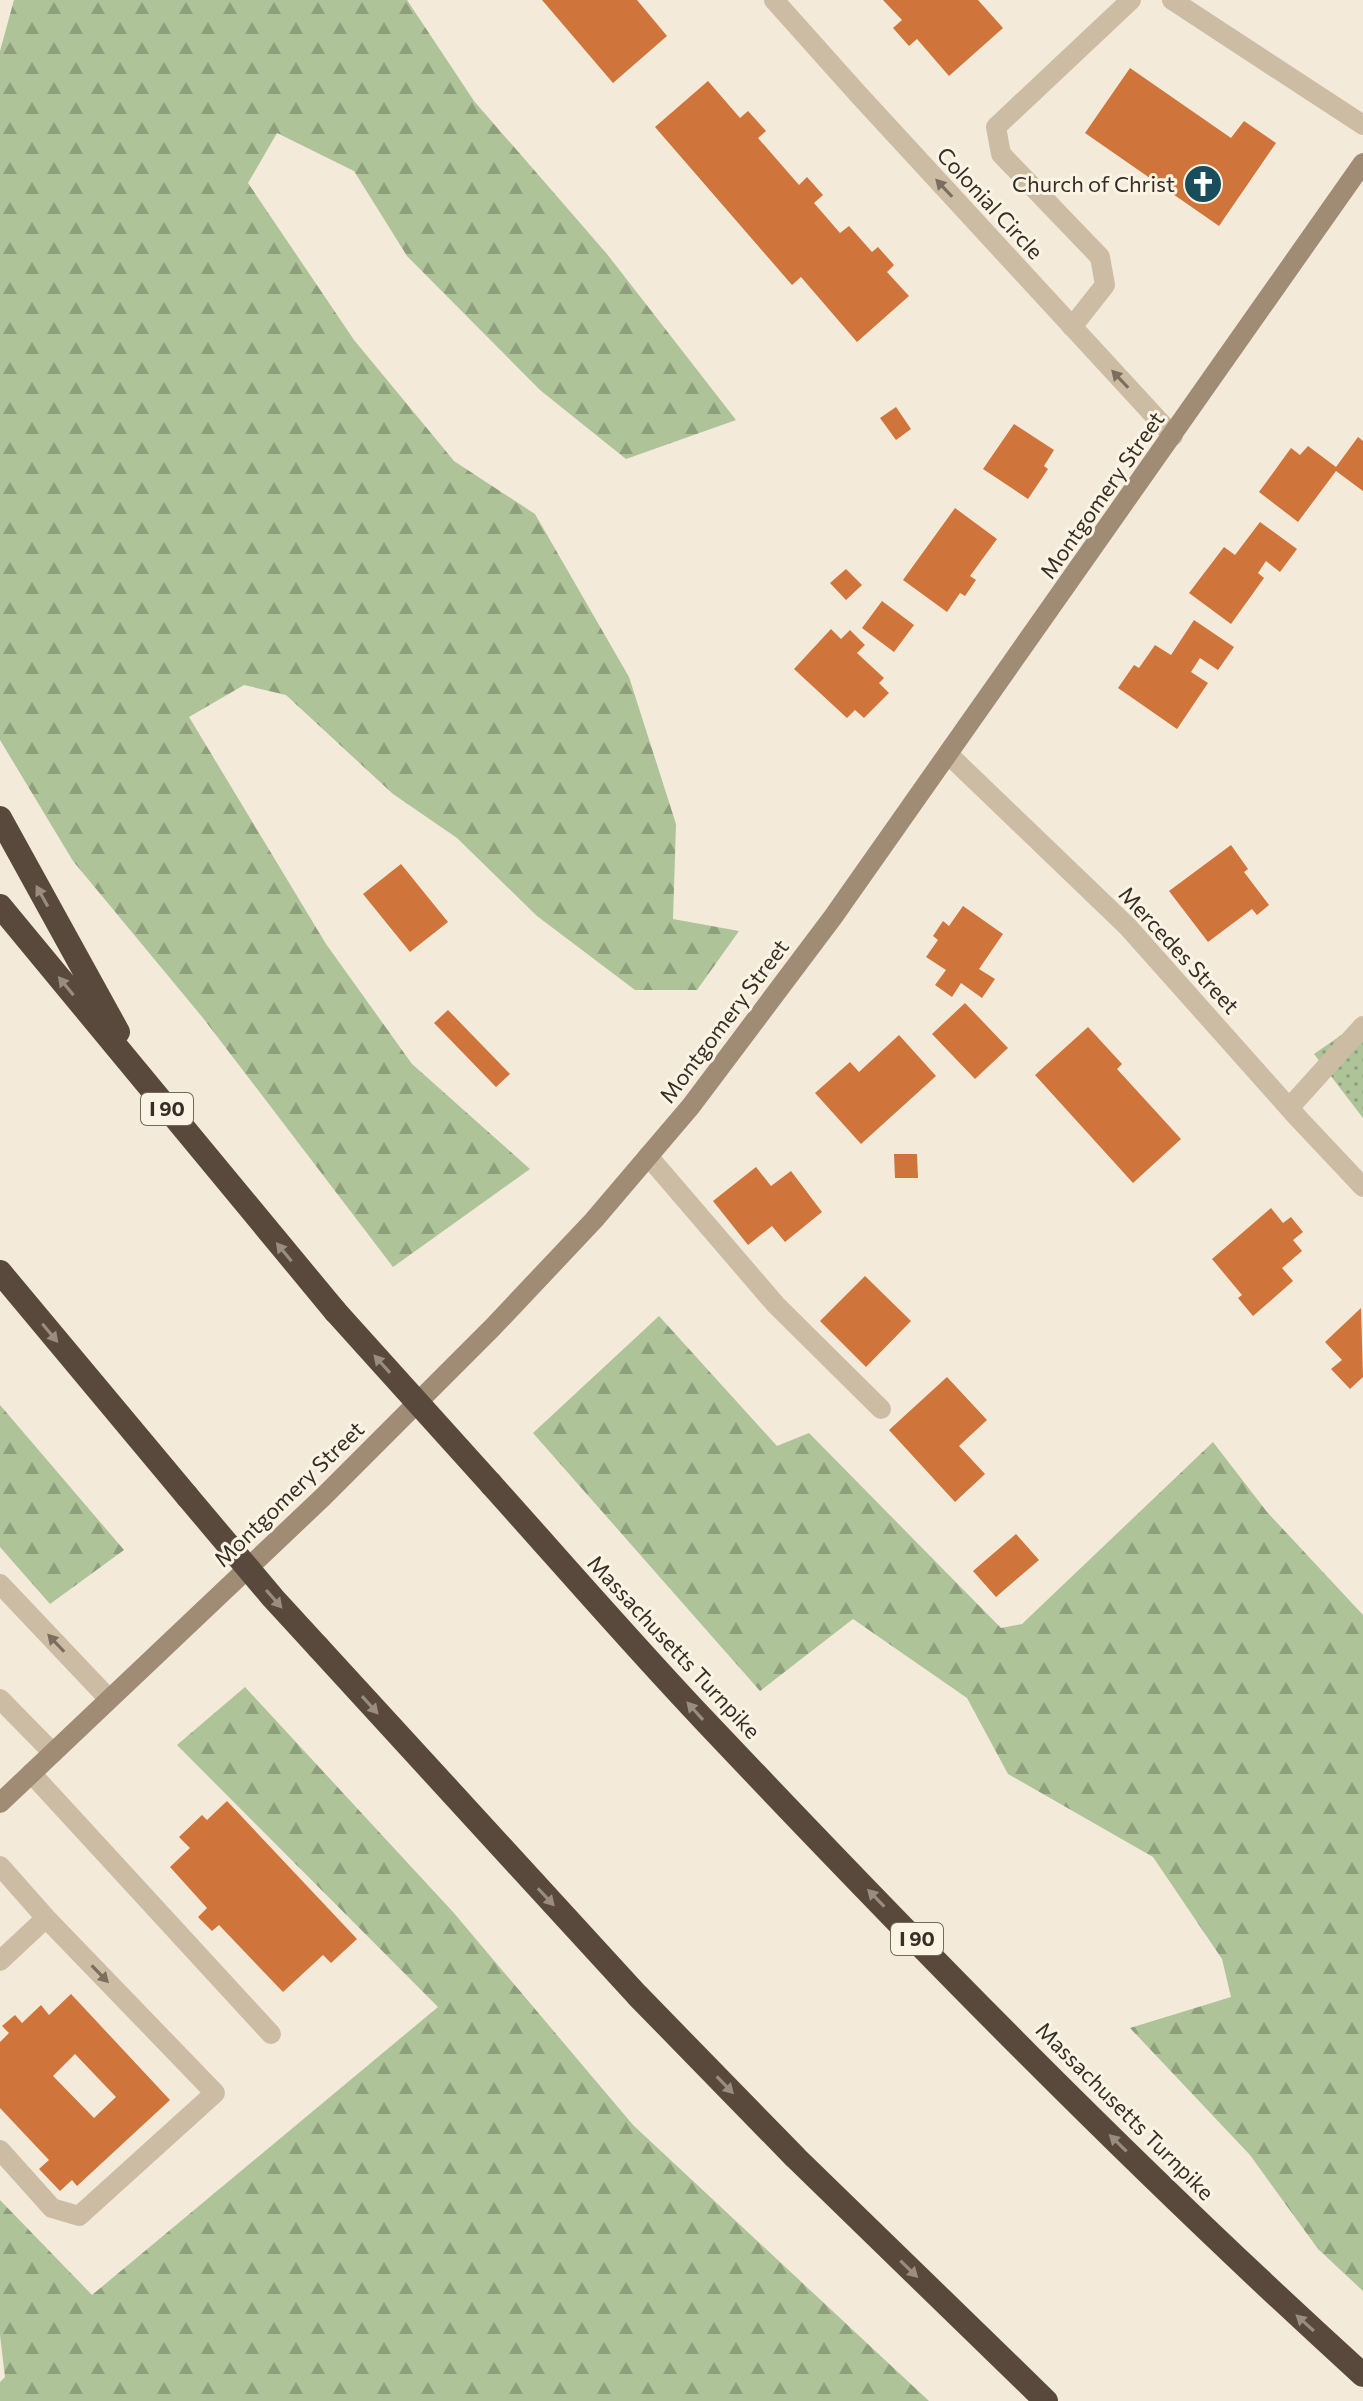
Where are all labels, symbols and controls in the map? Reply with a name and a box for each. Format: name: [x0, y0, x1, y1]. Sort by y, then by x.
street label: Colonial Circle: [931, 141, 1049, 264]
church icon: Church of Christ: [1182, 163, 1224, 205]
place label: Church of Christ: [1012, 170, 1175, 197]
one-way arrow: [935, 179, 953, 198]
one-way arrow: [1112, 370, 1130, 389]
street label: Montgomery Street: [1034, 406, 1169, 584]
street label: Mercedes Street: [1113, 880, 1245, 1019]
one-way arrow: [36, 884, 49, 907]
street label: Montgomery Street: [653, 934, 794, 1108]
one-way arrow: [58, 976, 75, 996]
road number: I 90: [141, 1093, 193, 1125]
one-way arrow: [276, 1242, 293, 1262]
one-way arrow: [41, 1322, 58, 1342]
one-way arrow: [374, 1354, 391, 1374]
street label: Montgomery Street: [208, 1415, 369, 1572]
street label: Massachusetts Turnpike: [582, 1549, 766, 1744]
one-way arrow: [265, 1588, 282, 1608]
one-way arrow: [47, 1634, 65, 1653]
one-way arrow: [361, 1695, 379, 1714]
one-way arrow: [687, 1702, 705, 1721]
one-way arrow: [536, 1887, 554, 1906]
one-way arrow: [868, 1889, 886, 1908]
road number: I 90: [891, 1923, 943, 1955]
one-way arrow: [91, 1964, 109, 1983]
street label: Massachusetts Turnpike: [1031, 2016, 1220, 2205]
one-way arrow: [715, 2075, 734, 2094]
one-way arrow: [1109, 2134, 1128, 2152]
one-way arrow: [899, 2259, 918, 2278]
one-way arrow: [1296, 2314, 1315, 2332]

